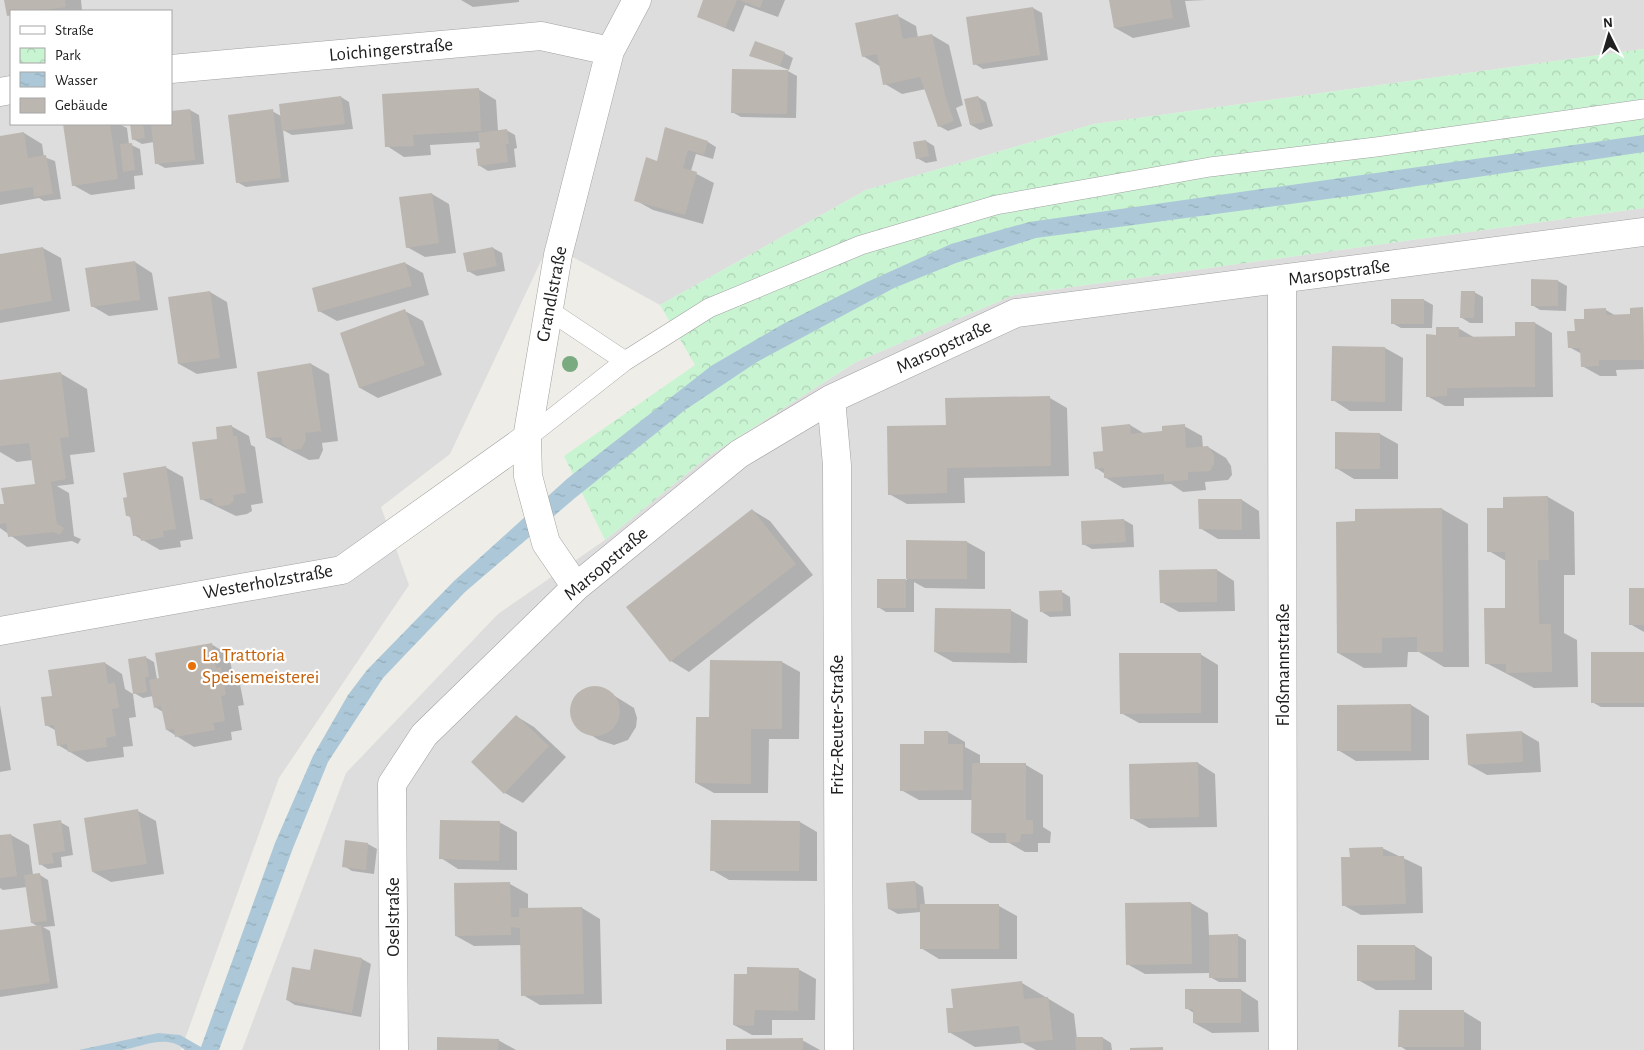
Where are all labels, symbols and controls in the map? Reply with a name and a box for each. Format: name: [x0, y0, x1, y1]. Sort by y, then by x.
legend: [10, 10, 172, 125]
north arrow: [1584, 10, 1634, 60]
text: N: [1602, 16, 1613, 30]
text: Straße: [55, 23, 94, 38]
street label: Loichingerstraße: [328, 35, 454, 65]
text: Park: [55, 48, 81, 63]
text: Wasser: [55, 73, 98, 88]
text: Gebäude: [55, 98, 108, 113]
street label: Grandlstraße: [533, 245, 571, 343]
street label: Marsopstraße: [1287, 256, 1391, 290]
street label: Marsopstraße: [893, 317, 995, 377]
street label: Marsopstraße: [561, 524, 651, 604]
street label: Westerholzstraße: [202, 561, 334, 603]
street label: Floßmannstraße: [1274, 604, 1293, 726]
place label: La Trattoria Speisemeisterei: [202, 646, 319, 687]
street label: Fritz-Reuter-Straße: [828, 655, 847, 795]
marker: La Trattoria Speisemeisterei: [186, 660, 198, 672]
street label: Oselstraße: [384, 877, 403, 957]

